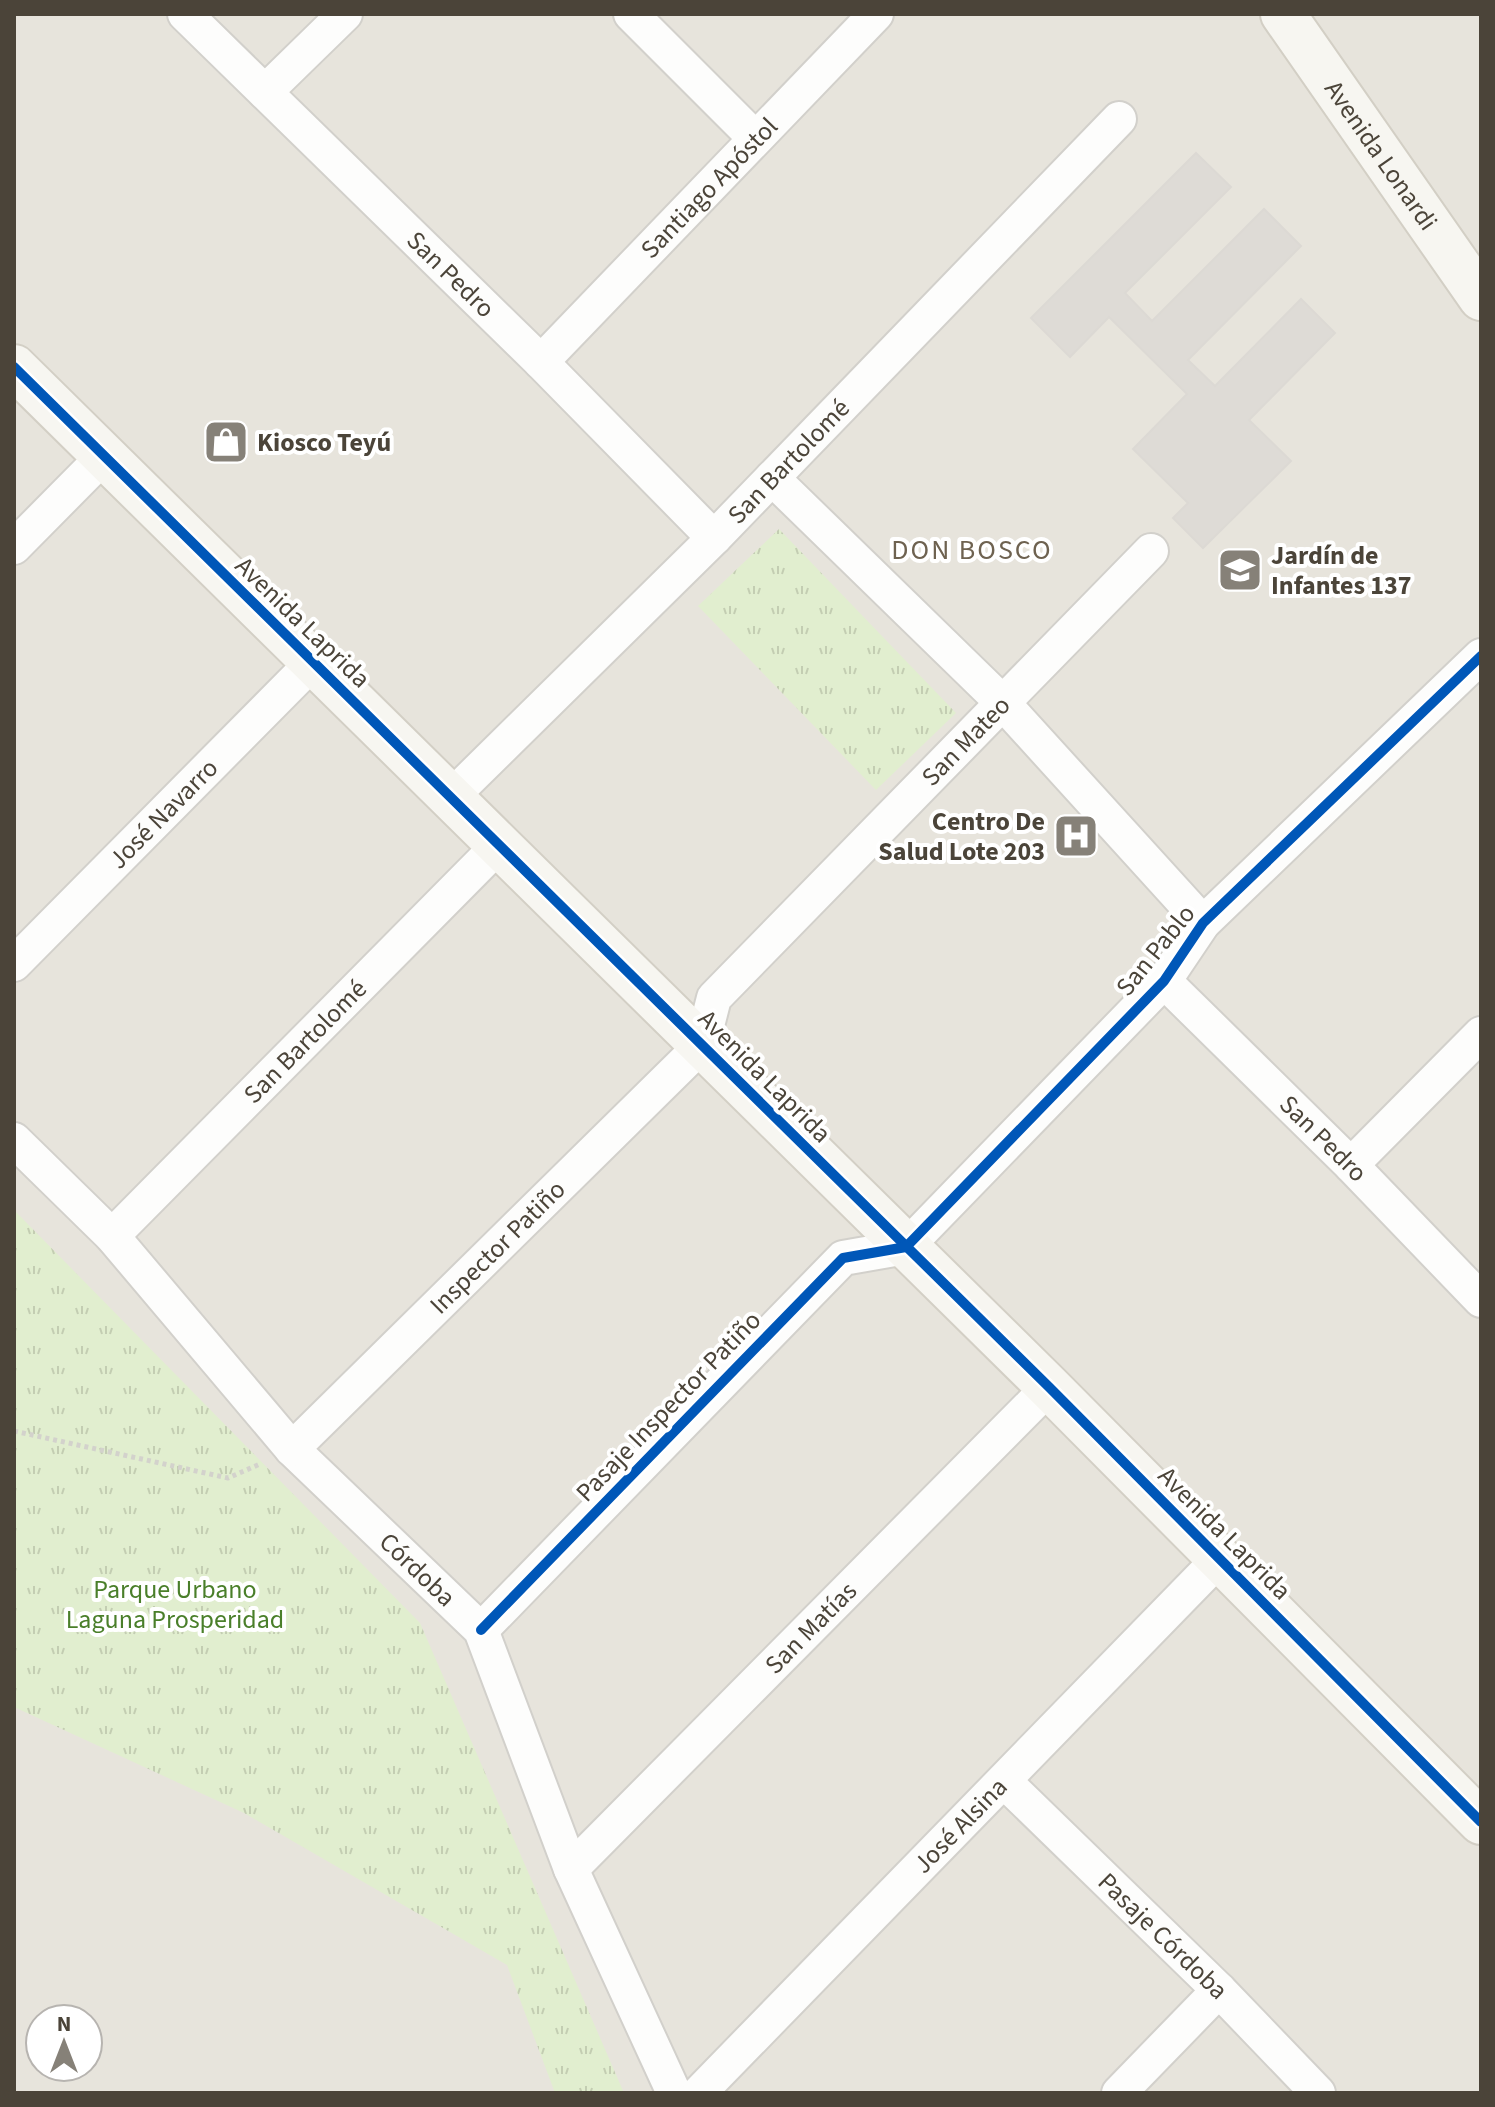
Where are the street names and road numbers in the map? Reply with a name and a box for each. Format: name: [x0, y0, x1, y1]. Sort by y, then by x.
street label: Avenida Lonardi: [1316, 73, 1446, 238]
street label: Santiago Apóstol: [632, 109, 786, 267]
street label: San Pedro: [398, 222, 503, 326]
street label: San Bartolomé: [719, 391, 858, 532]
street label: Avenida Laprida: [227, 548, 379, 697]
street label: San Mateo: [913, 687, 1019, 795]
street label: José Navarro: [100, 750, 227, 877]
street label: San Pablo: [1107, 897, 1204, 1004]
street label: San Bartolomé: [235, 971, 375, 1112]
street label: Avenida Laprida: [690, 1001, 840, 1151]
street label: San Pedro: [1271, 1086, 1376, 1190]
street label: Inspector Patiño: [421, 1172, 574, 1323]
street label: Pasaje Inspector Patiño: [567, 1303, 769, 1510]
street label: Avenida Laprida: [1150, 1458, 1300, 1608]
street label: Córdoba: [371, 1524, 464, 1615]
street label: San Matías: [756, 1573, 865, 1683]
street label: José Alsina: [905, 1769, 1016, 1882]
street label: Pasaje Córdoba: [1089, 1864, 1236, 2008]

